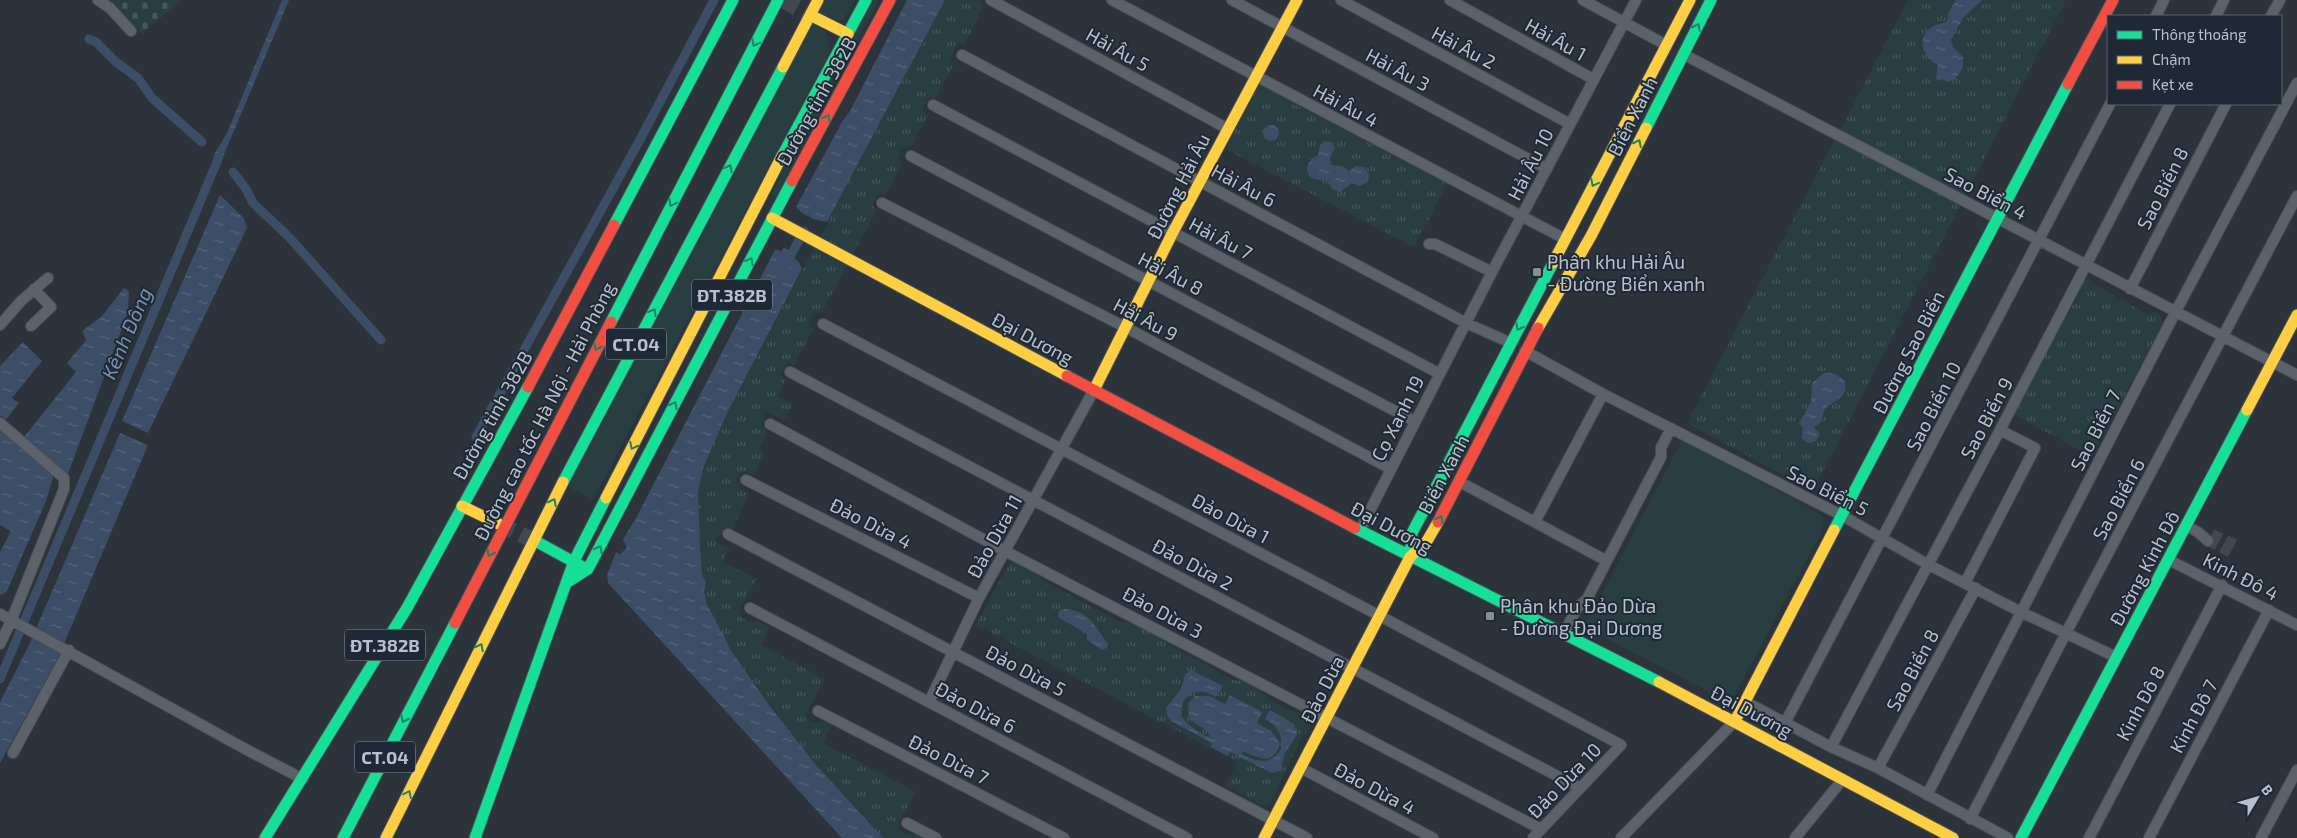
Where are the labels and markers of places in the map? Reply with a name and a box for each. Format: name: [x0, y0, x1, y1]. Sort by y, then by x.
place label: Phân khu Hải Âu - Đường Biển xanh: [1547, 250, 1705, 295]
marker: Phân khu Hải Âu - Đường Biển xanh: [1531, 266, 1543, 278]
place label: Phân khu Đảo Dừa - Đường Đại Dương: [1500, 594, 1663, 639]
marker: Phân khu Đảo Dừa - Đường Đại Dương: [1484, 610, 1496, 622]

